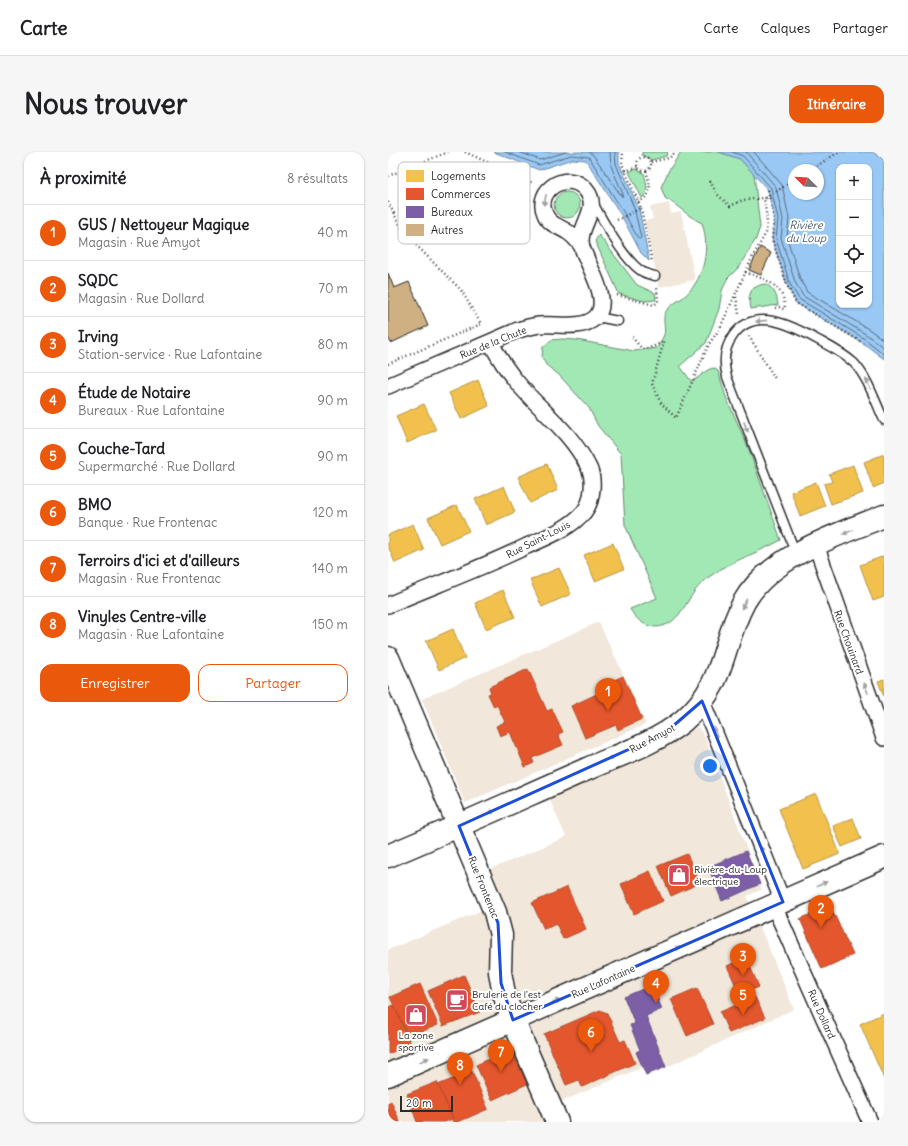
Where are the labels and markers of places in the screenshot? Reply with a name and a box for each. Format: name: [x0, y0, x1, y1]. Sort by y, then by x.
pin: 1: [595, 678, 621, 711]
shop icon: Rivière-du-Loup électrique: [666, 862, 692, 888]
place label: Rivière-du-Loup électrique: [694, 863, 767, 888]
pin: 2: [808, 895, 834, 928]
pin: 3: [730, 943, 756, 976]
pin: 4: [643, 970, 669, 1003]
pin: 5: [730, 982, 756, 1015]
cafe icon: Brulerie de l'est Café du clocher: [444, 987, 470, 1013]
place label: Brulerie de l'est Café du clocher: [472, 988, 542, 1013]
shop icon: La zone sportive: [403, 1002, 429, 1028]
pin: 6: [578, 1019, 604, 1052]
place label: La zone sportive: [398, 1029, 434, 1054]
pin: 7: [488, 1039, 514, 1072]
pin: 8: [447, 1052, 473, 1085]

